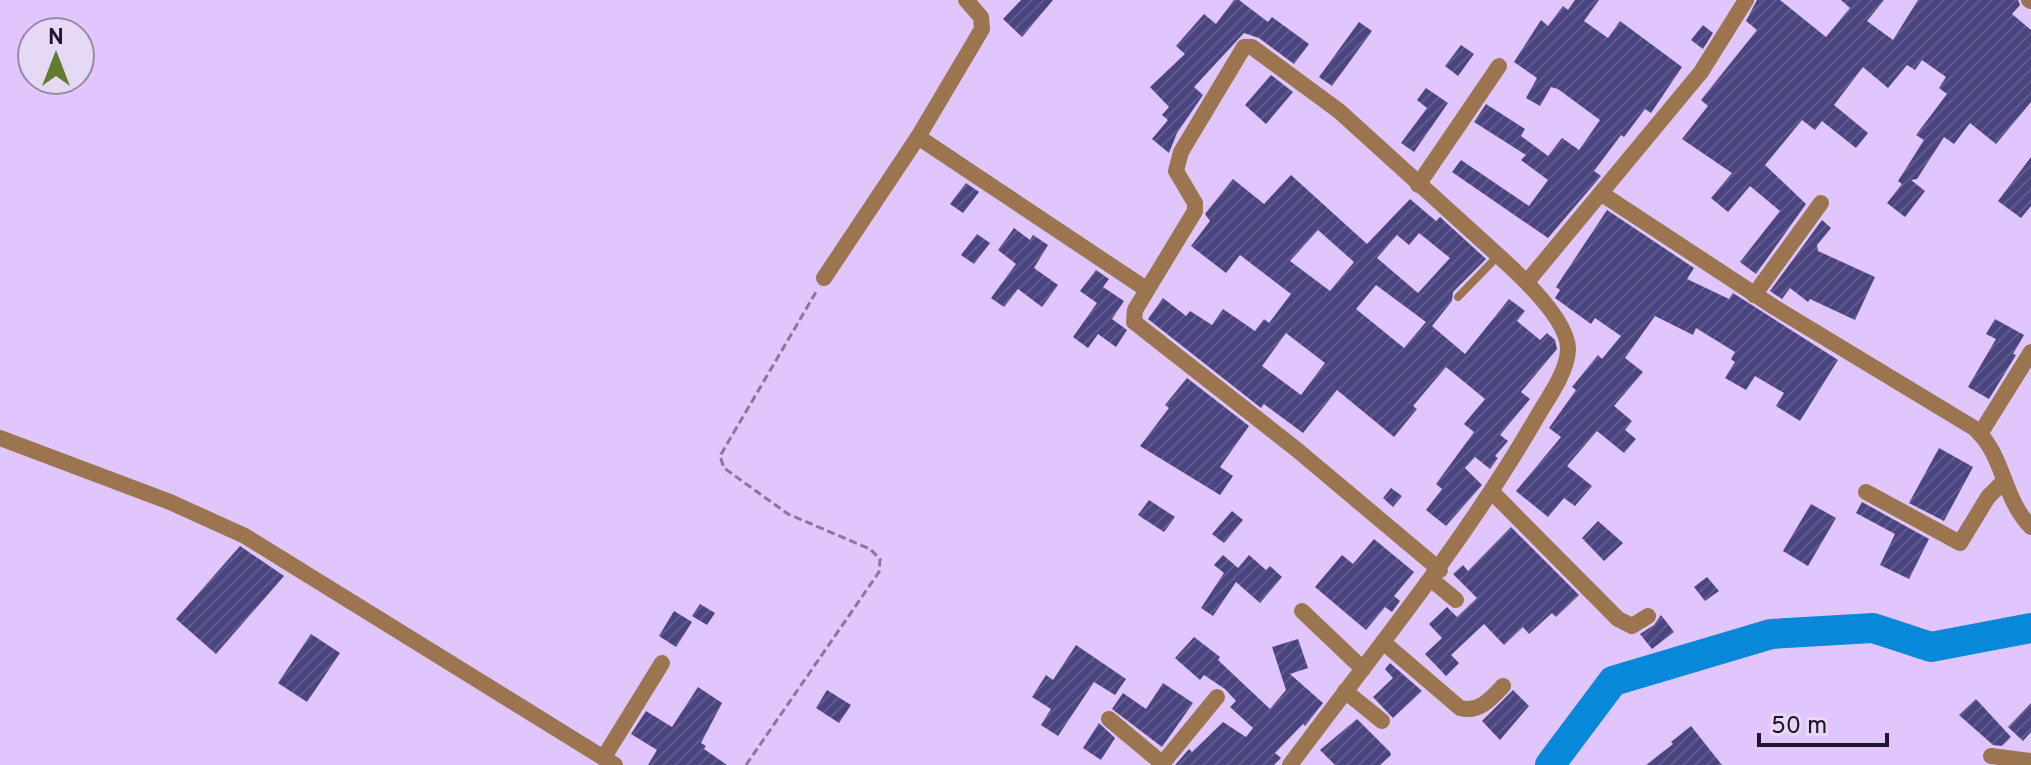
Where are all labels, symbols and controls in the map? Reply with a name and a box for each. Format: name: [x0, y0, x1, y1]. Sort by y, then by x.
north arrow: [16, 16, 96, 96]
text: N: [48, 25, 64, 52]
scale bar: [1759, 697, 1887, 747]
text: 50 m: [1771, 712, 1827, 742]

